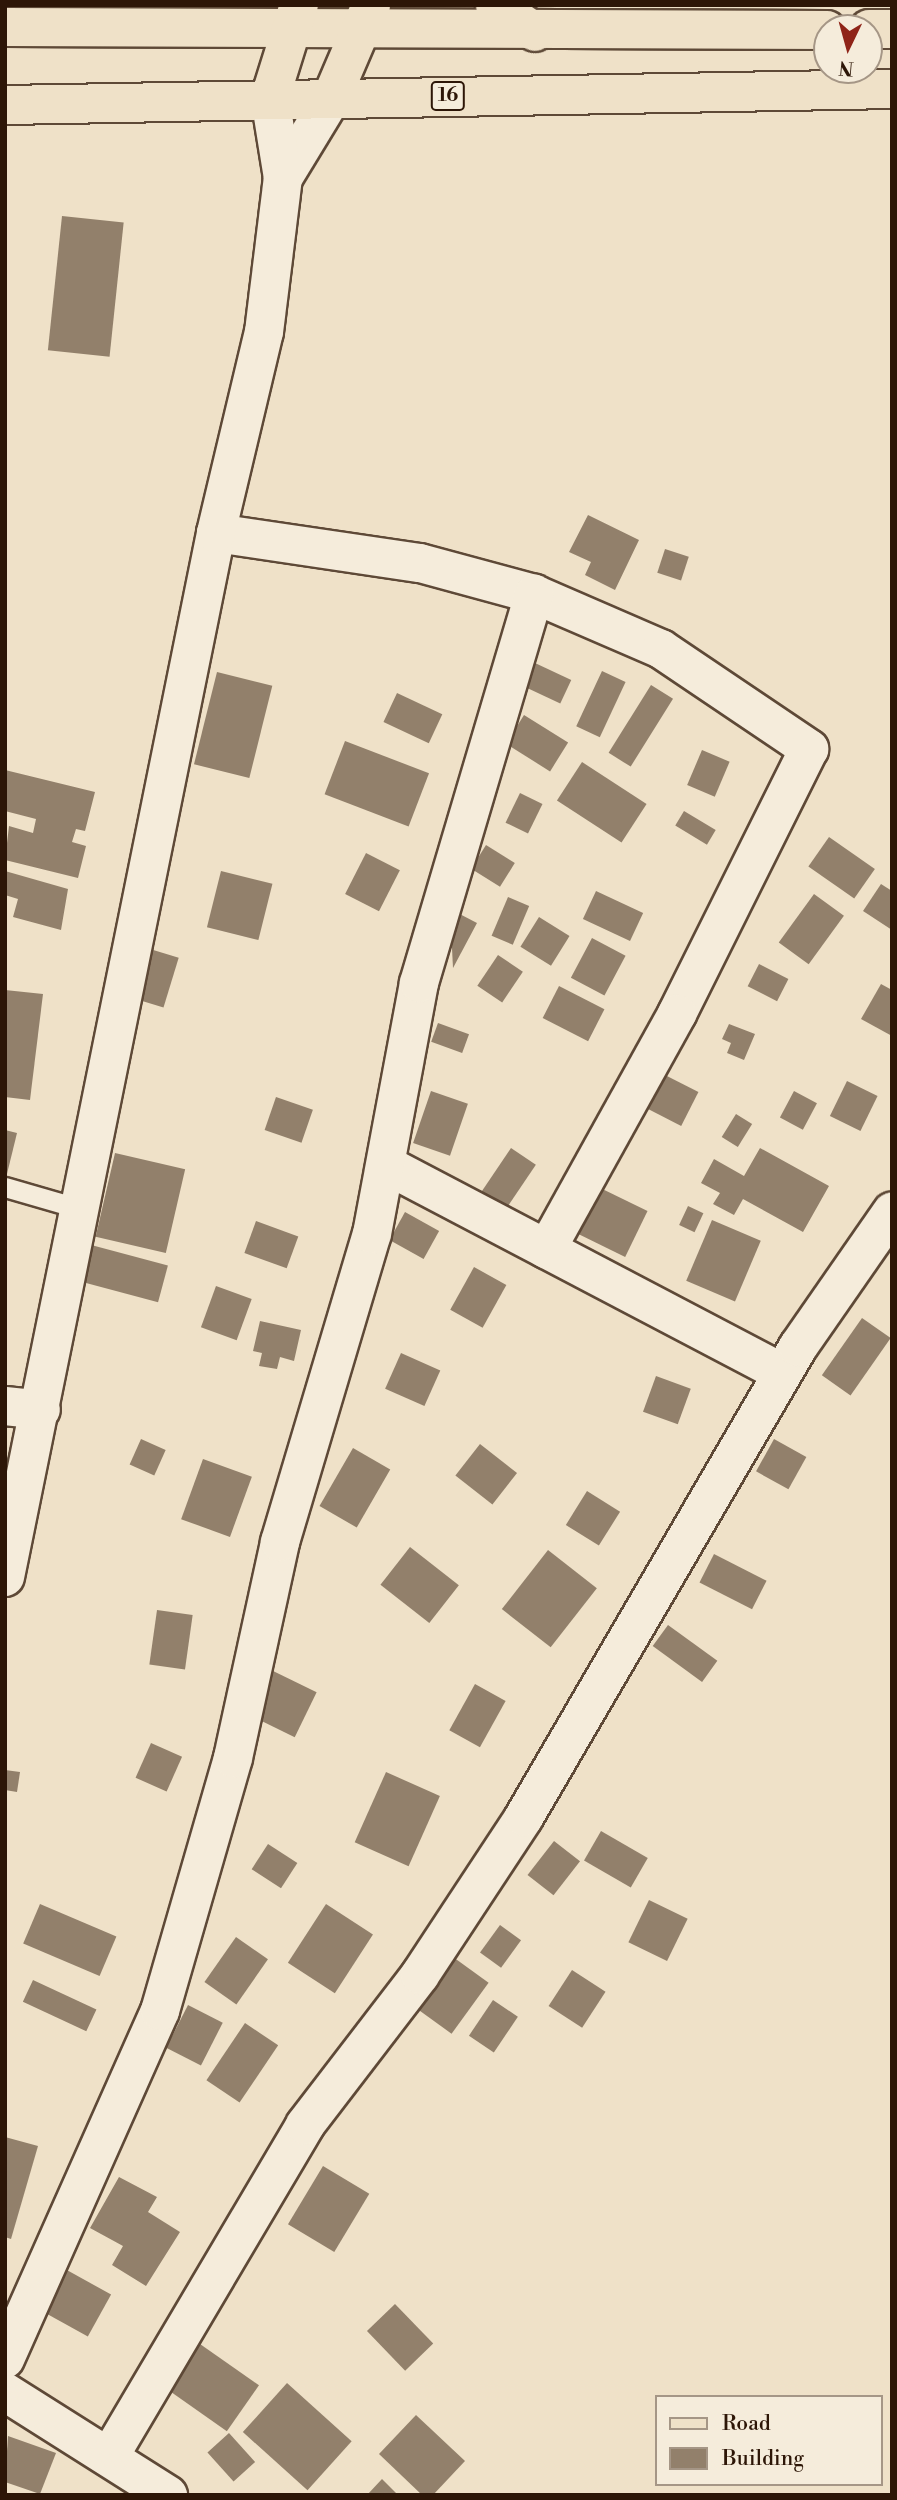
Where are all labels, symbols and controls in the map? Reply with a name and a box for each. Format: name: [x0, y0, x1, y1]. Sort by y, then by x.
north arrow: [813, 14, 883, 84]
text: N: [838, 55, 855, 81]
road number: 16: [430, 80, 466, 111]
legend: [656, 2395, 883, 2486]
text: Road: [722, 2411, 771, 2437]
text: Building: [722, 2446, 804, 2472]

